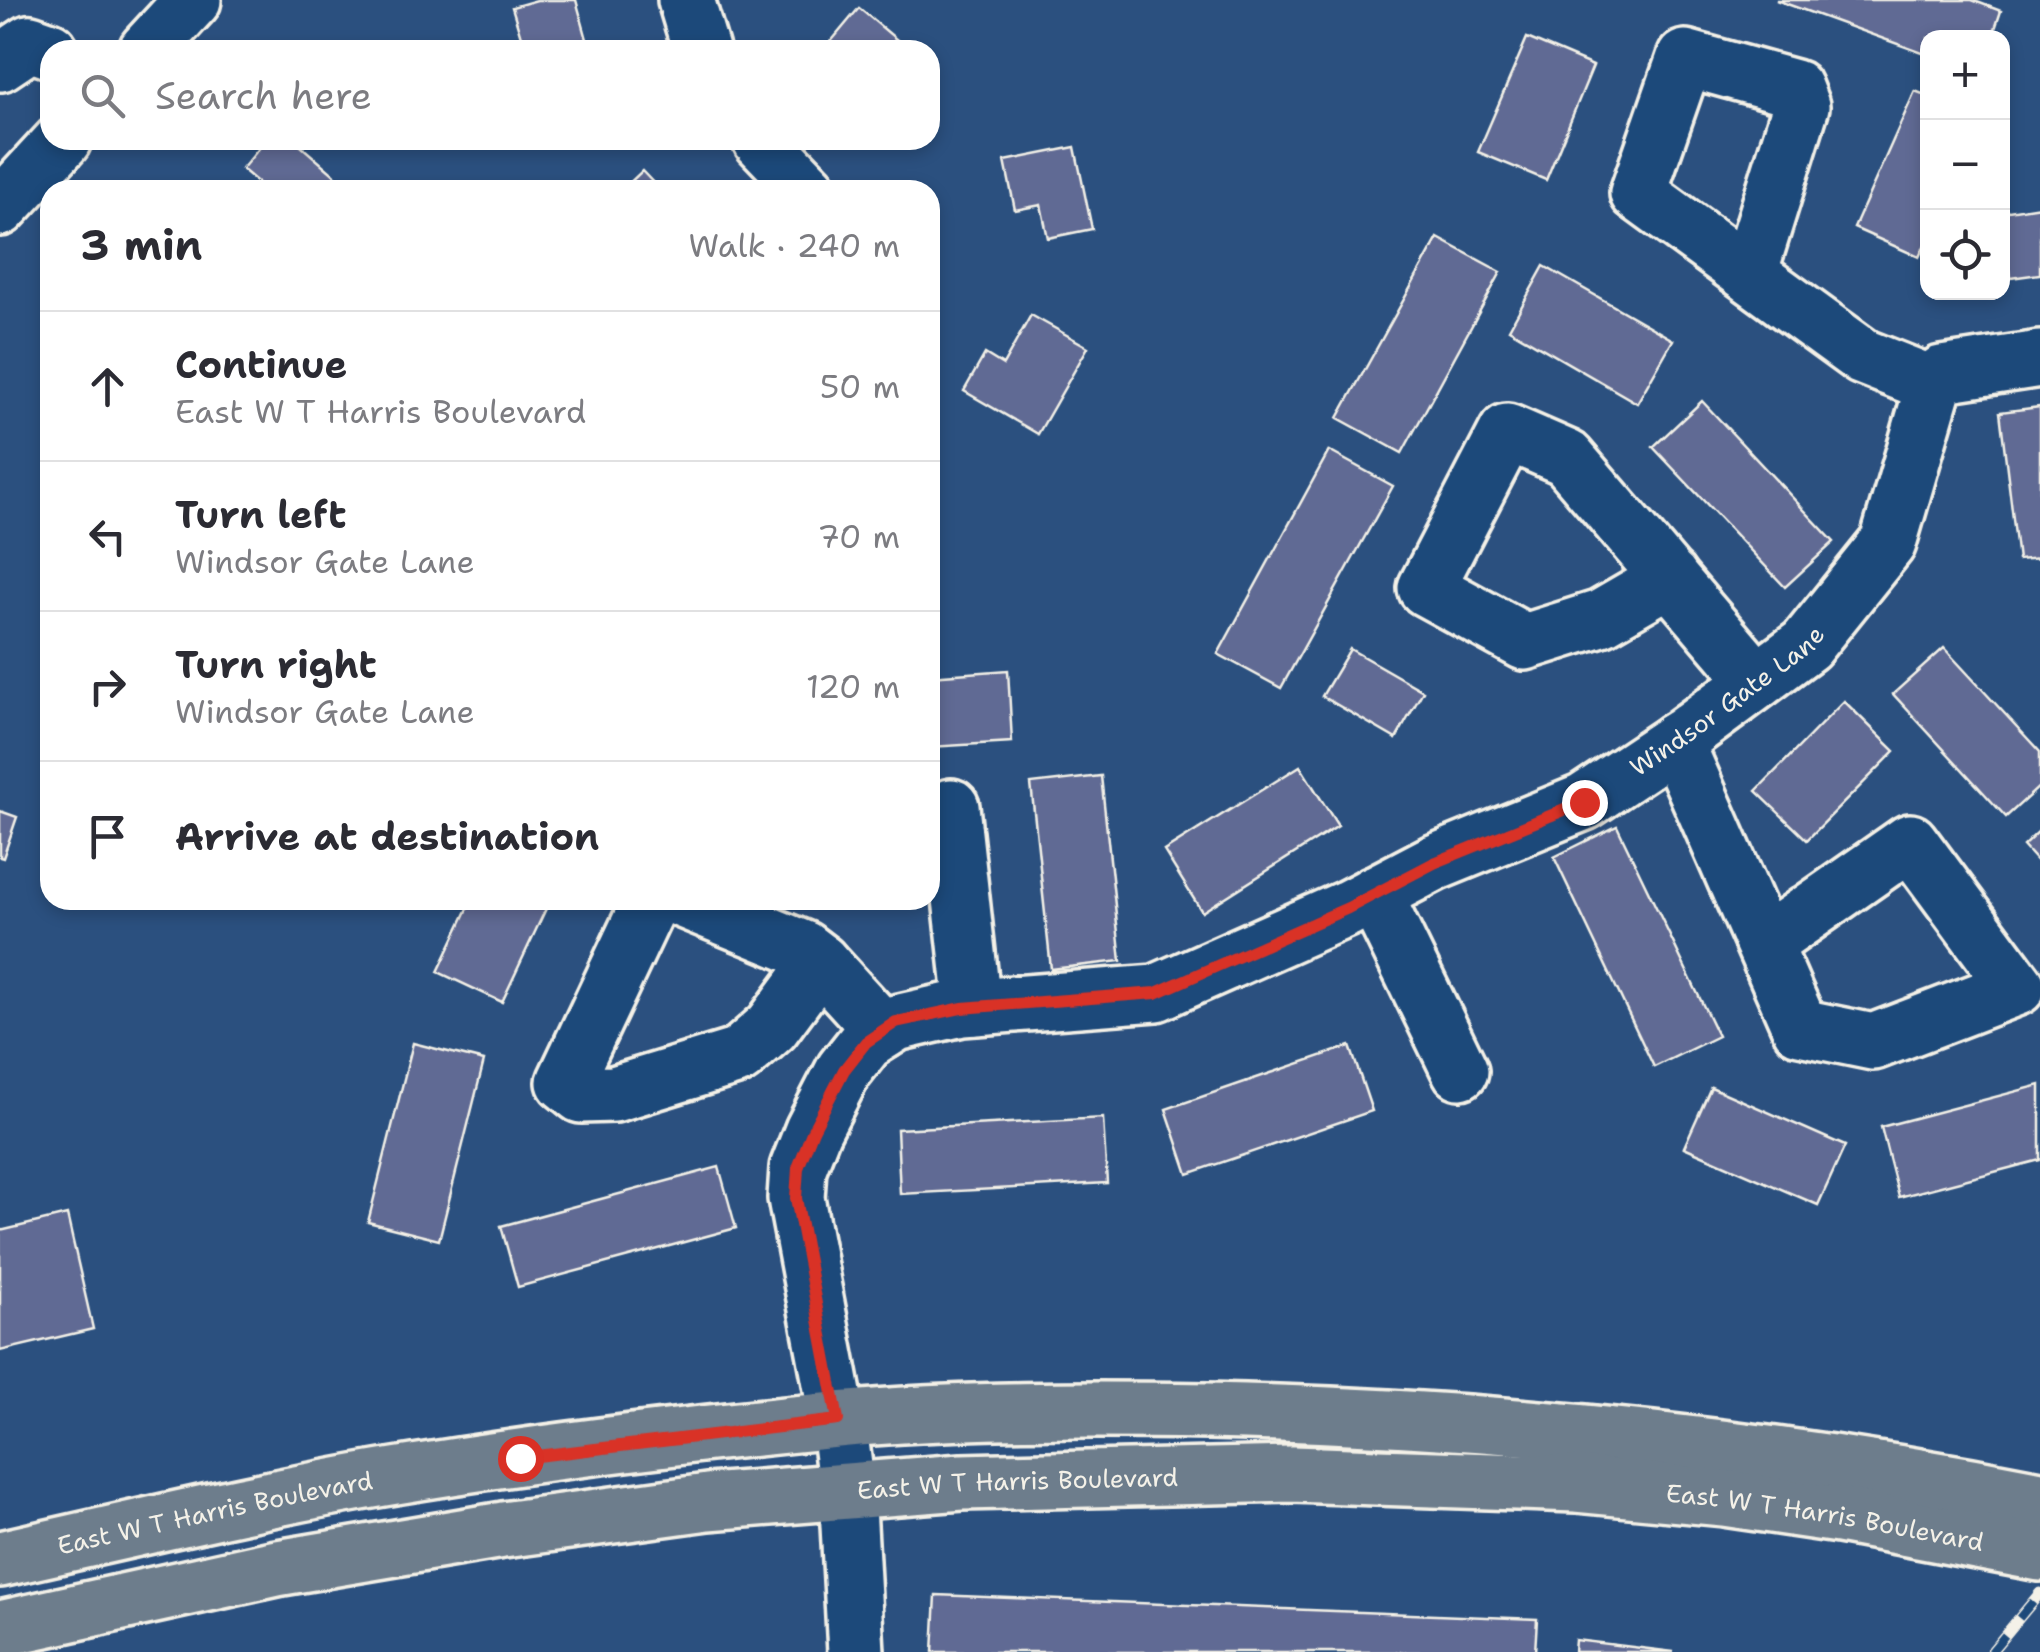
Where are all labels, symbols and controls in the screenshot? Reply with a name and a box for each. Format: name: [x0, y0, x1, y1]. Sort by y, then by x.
map controls: [1920, 30, 2010, 300]
button: +: [1920, 30, 2010, 120]
search box: [40, 40, 940, 150]
icon: search: [75, 68, 130, 123]
text: Search here: [155, 70, 372, 121]
button: −: [1920, 120, 2010, 210]
button: locate: [1920, 210, 2010, 300]
text: 3 min: [80, 217, 202, 273]
text: Walk · 240 m: [688, 224, 900, 267]
text: Continue: [175, 339, 347, 390]
icon: ahead: [80, 359, 135, 414]
text: 50 m: [820, 365, 900, 408]
text: East W T Harris Boulevard: [175, 390, 586, 433]
text: Turn left: [175, 489, 347, 540]
icon: left: [80, 509, 135, 564]
text: 70 m: [817, 515, 900, 558]
text: Windsor Gate Lane: [175, 540, 475, 583]
street label: Windsor Gate Lane: [1623, 618, 1832, 784]
text: Turn right: [175, 639, 377, 690]
icon: right: [80, 659, 135, 714]
text: 120 m: [806, 665, 900, 708]
text: Windsor Gate Lane: [175, 690, 475, 733]
route end: [1562, 780, 1608, 826]
icon: arrive: [80, 809, 135, 864]
text: Arrive at destination: [175, 811, 599, 862]
route start: [498, 1436, 544, 1482]
street label: East W T Harris Boulevard: [856, 1460, 1179, 1507]
street label: East W T Harris Boulevard: [54, 1463, 375, 1563]
street label: East W T Harris Boulevard: [1664, 1476, 1987, 1559]

